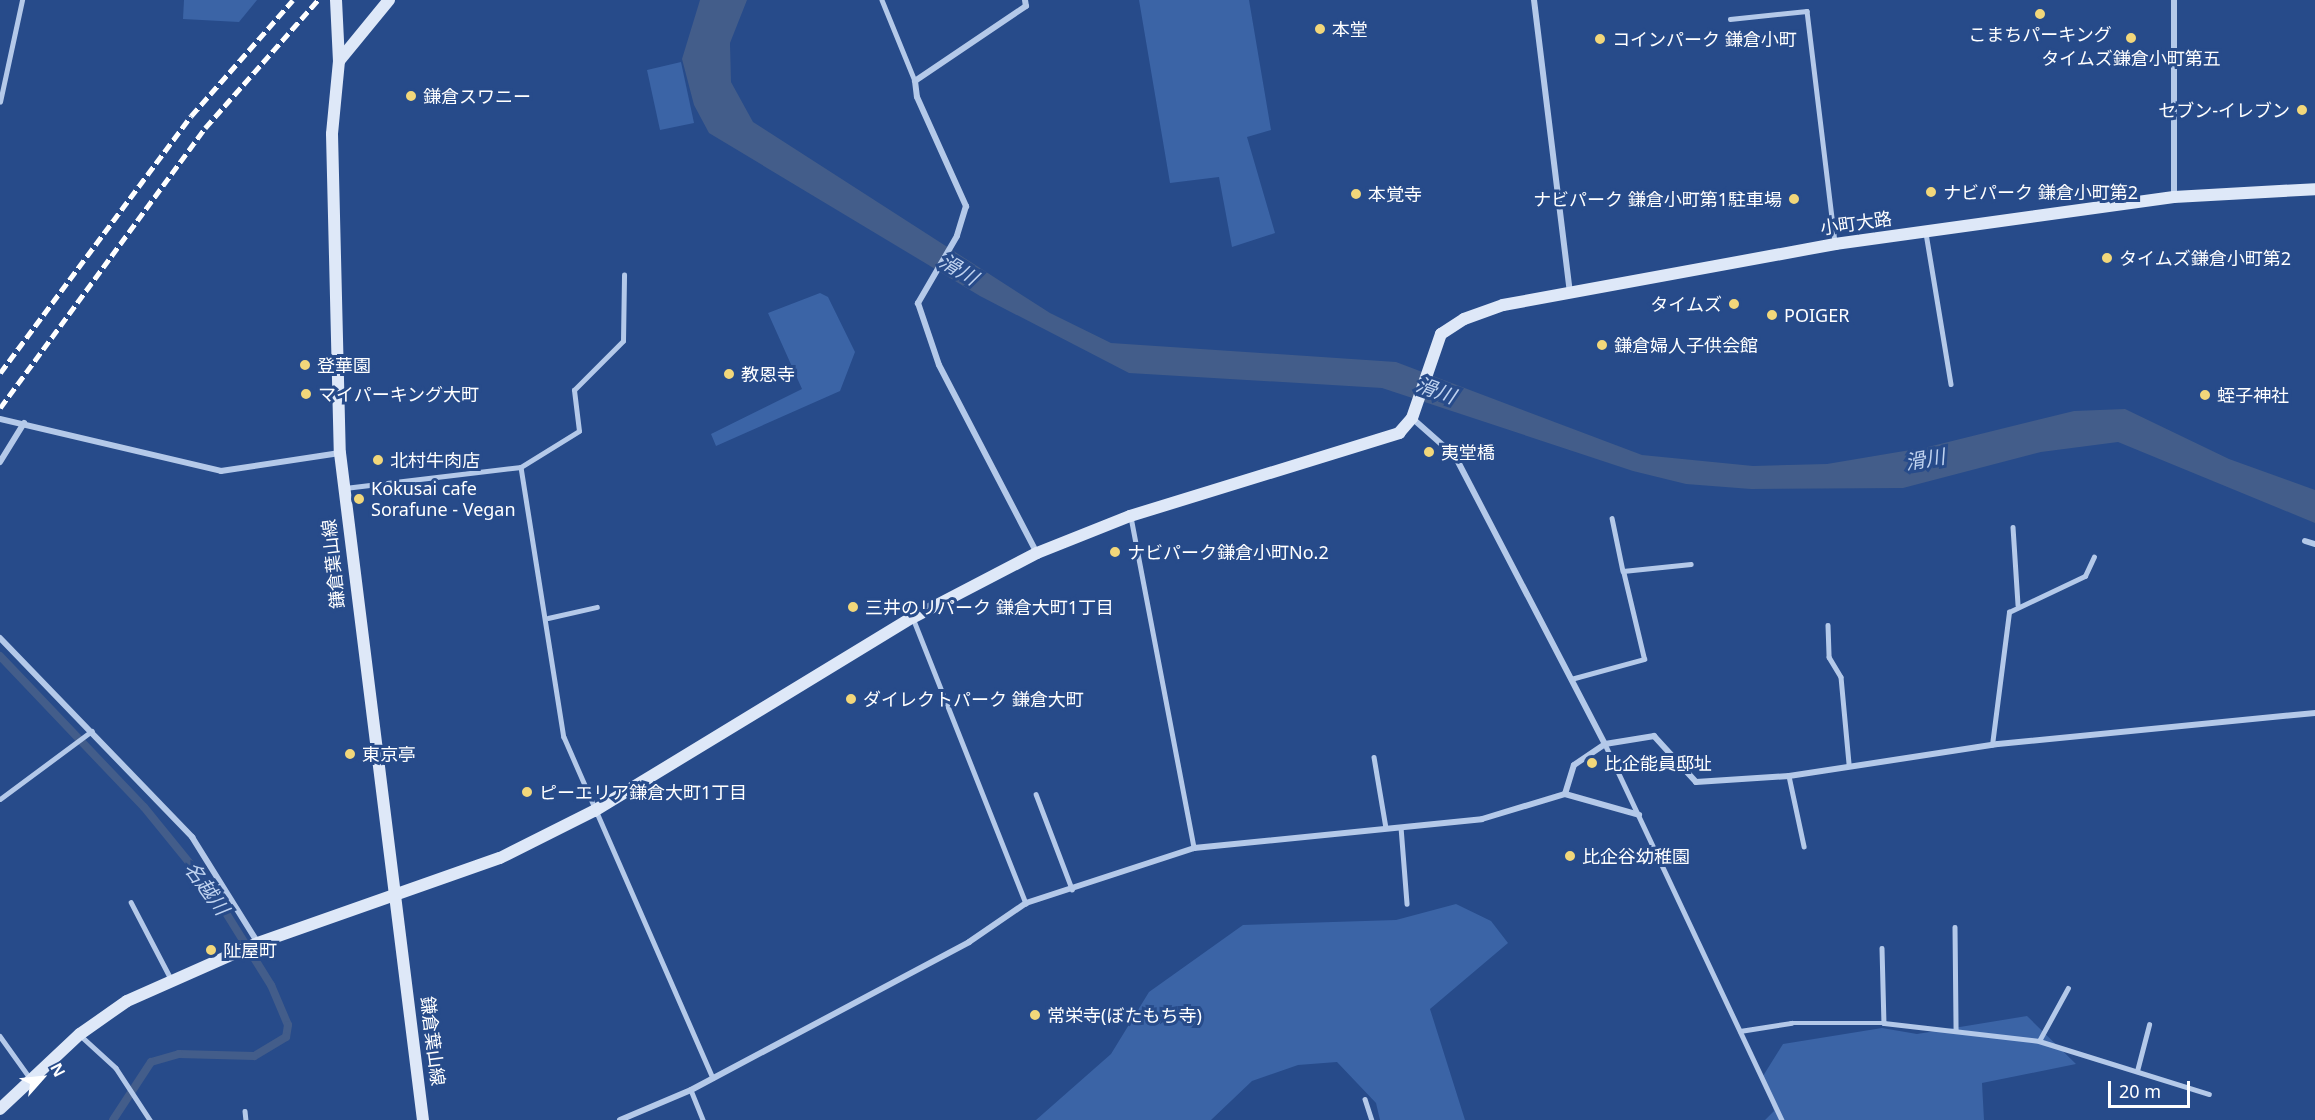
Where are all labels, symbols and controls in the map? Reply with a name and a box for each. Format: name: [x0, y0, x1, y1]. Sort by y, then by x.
marker: こまちパーキング: [2033, 7, 2047, 21]
place label: 本堂: [1332, 18, 1368, 40]
marker: 本堂: [1313, 22, 1327, 36]
place label: こまちパーキング: [1968, 23, 2112, 45]
place label: コインパーク 鎌倉小町: [1612, 28, 1797, 50]
marker: タイムズ鎌倉小町第五: [2124, 31, 2138, 45]
marker: コインパーク 鎌倉小町: [1593, 32, 1607, 46]
place label: タイムズ鎌倉小町第五: [2041, 47, 2221, 69]
place label: 鎌倉スワニー: [423, 85, 531, 107]
marker: 鎌倉スワニー: [404, 89, 418, 103]
place label: セブン-イレブン: [2158, 99, 2290, 121]
marker: セブン-イレブン: [2295, 103, 2309, 117]
place label: ナビパーク 鎌倉小町第2: [1943, 181, 2138, 203]
place label: 本覚寺: [1368, 183, 1422, 205]
marker: ナビパーク 鎌倉小町第2: [1924, 185, 1938, 199]
marker: 本覚寺: [1349, 187, 1363, 201]
place label: ナビパーク 鎌倉小町第1駐車場: [1533, 188, 1782, 210]
marker: ナビパーク 鎌倉小町第1駐車場: [1787, 192, 1801, 206]
street label: 小町大路: [1819, 207, 1893, 239]
place label: タイムズ鎌倉小町第2: [2119, 247, 2291, 269]
water label: 滑川: [936, 248, 982, 290]
marker: タイムズ鎌倉小町第2: [2100, 251, 2114, 265]
place label: タイムズ: [1650, 293, 1722, 315]
marker: タイムズ: [1727, 297, 1741, 311]
place label: POIGER: [1784, 304, 1849, 326]
marker: POIGER: [1765, 308, 1779, 322]
place label: 鎌倉婦人子供会館: [1614, 334, 1758, 356]
marker: 鎌倉婦人子供会館: [1595, 338, 1609, 352]
place label: 登華園: [317, 354, 371, 376]
marker: 登華園: [298, 358, 312, 372]
place label: 教恩寺: [741, 363, 795, 385]
marker: 教恩寺: [722, 367, 736, 381]
water label: 滑川: [1413, 372, 1459, 408]
place label: マイパーキング大町: [318, 383, 480, 405]
place label: 蛭子神社: [2217, 384, 2289, 406]
marker: マイパーキング大町: [299, 387, 313, 401]
marker: 蛭子神社: [2198, 388, 2212, 402]
place label: 夷堂橋: [1441, 441, 1495, 463]
water label: 滑川: [1903, 444, 1947, 474]
marker: 夷堂橋: [1422, 445, 1436, 459]
place label: 北村牛肉店: [390, 449, 480, 471]
marker: 北村牛肉店: [371, 453, 385, 467]
place label: Kokusai cafe Sorafune - Vegan: [371, 478, 516, 520]
marker: Kokusai cafe Sorafune - Vegan: [352, 492, 366, 506]
street label: 鎌倉葉山線: [318, 518, 348, 610]
place label: ナビパーク鎌倉小町No.2: [1127, 541, 1329, 563]
marker: ナビパーク鎌倉小町No.2: [1108, 545, 1122, 559]
place label: 三井のリパーク 鎌倉大町1丁目: [865, 596, 1114, 618]
marker: 三井のリパーク 鎌倉大町1丁目: [846, 600, 860, 614]
place label: ダイレクトパーク 鎌倉大町: [863, 688, 1084, 710]
marker: ダイレクトパーク 鎌倉大町: [844, 692, 858, 706]
place label: 東京亭: [362, 743, 416, 765]
marker: 東京亭: [343, 747, 357, 761]
place label: 比企能員邸址: [1604, 752, 1712, 774]
marker: 比企能員邸址: [1585, 756, 1599, 770]
place label: ピーエリア鎌倉大町1丁目: [539, 781, 747, 803]
marker: ピーエリア鎌倉大町1丁目: [520, 785, 534, 799]
place label: 比企谷幼稚園: [1582, 845, 1690, 867]
marker: 比企谷幼稚園: [1563, 849, 1577, 863]
water label: 名越川: [180, 857, 234, 919]
place label: 阯屋町: [223, 939, 277, 961]
marker: 阯屋町: [204, 943, 218, 957]
street label: 鎌倉葉山線: [417, 995, 449, 1087]
place label: 常栄寺(ぼたもち寺): [1047, 1004, 1202, 1026]
marker: 常栄寺(ぼたもち寺): [1028, 1008, 1042, 1022]
north arrow: [12, 1048, 72, 1108]
text: N: [45, 1059, 71, 1081]
scale bar: [2111, 1069, 2194, 1107]
text: 20 m: [2119, 1079, 2161, 1103]

